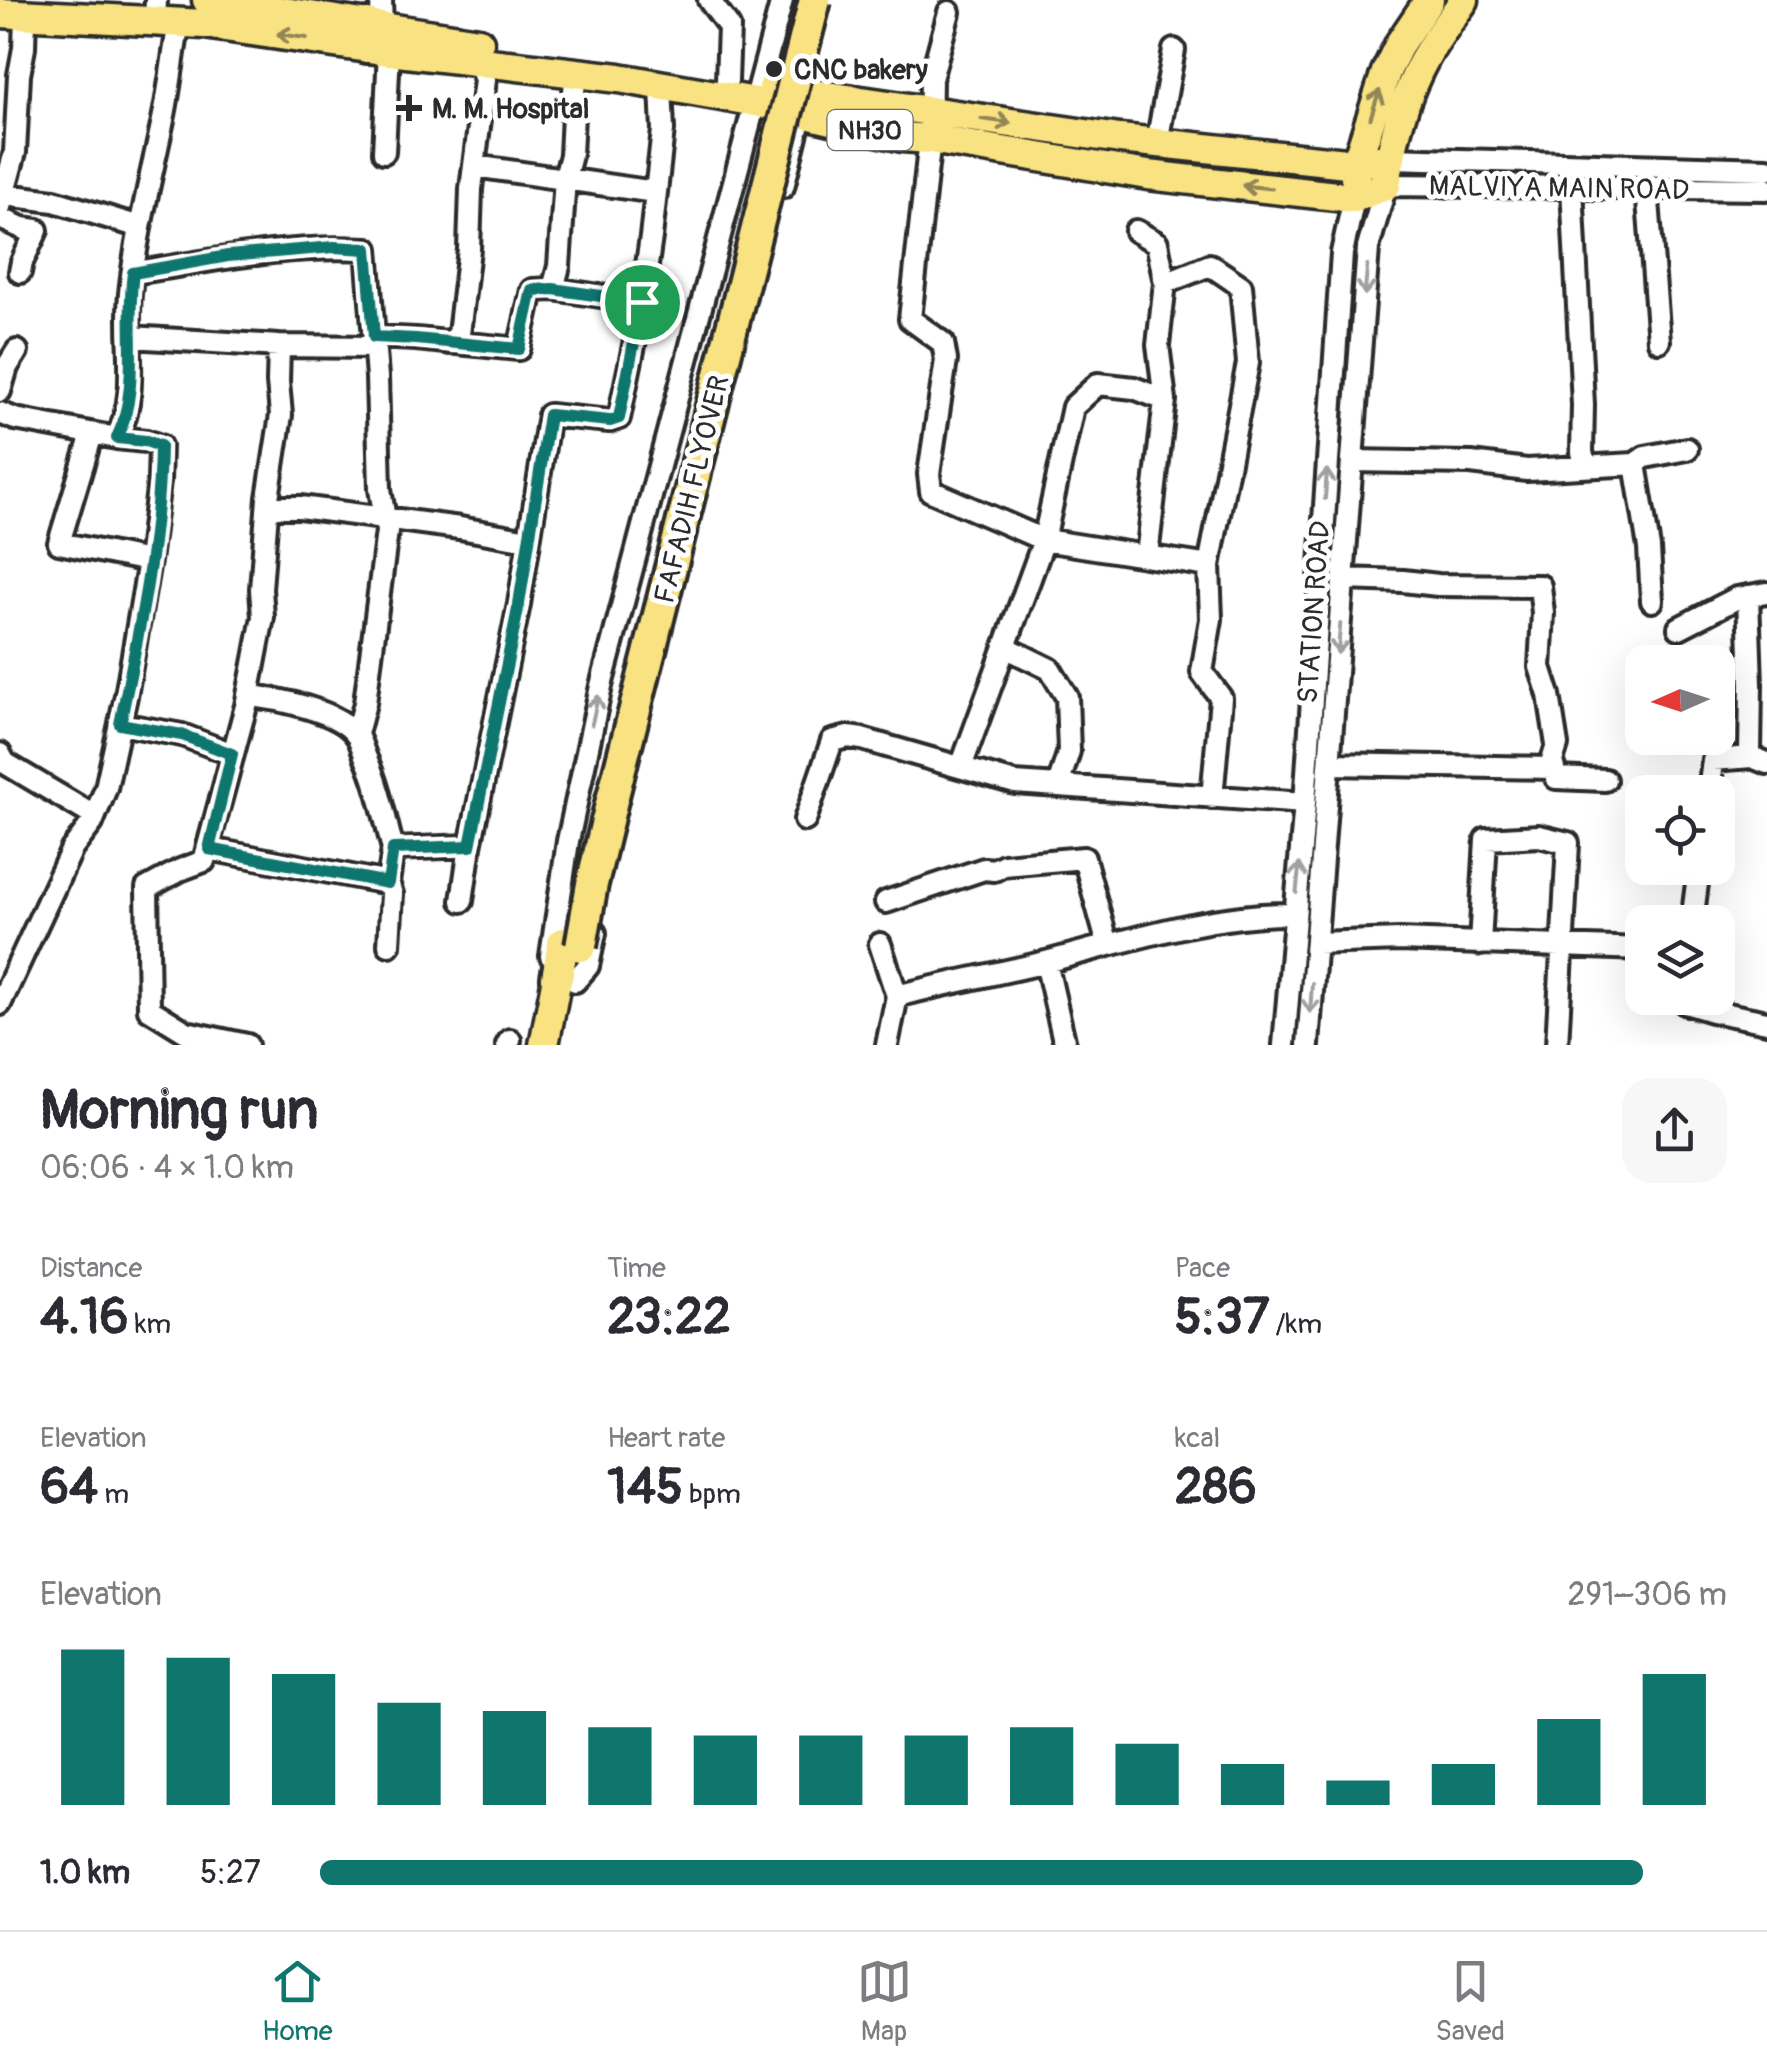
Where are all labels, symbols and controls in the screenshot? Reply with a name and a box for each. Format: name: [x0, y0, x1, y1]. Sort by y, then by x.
one-way arrow: [277, 27, 309, 45]
place label: CNC bakery: [794, 53, 928, 88]
marker: CNC bakery: [763, 58, 785, 80]
one-way arrow: [1367, 89, 1385, 120]
place label: M. M. Hospital: [432, 92, 590, 127]
marker: M. M. Hospital: [396, 95, 422, 121]
road number: NH30: [828, 110, 912, 150]
one-way arrow: [980, 112, 1012, 130]
street label: MALVIYA MAIN ROAD: [1429, 169, 1689, 208]
one-way arrow: [1241, 178, 1273, 197]
pin: [600, 260, 685, 345]
one-way arrow: [1356, 263, 1375, 295]
icon: arrive: [615, 275, 670, 330]
street label: FAFADIH FLYOVER: [647, 372, 738, 607]
one-way arrow: [1317, 469, 1336, 501]
street label: STATION ROAD: [1291, 520, 1338, 705]
one-way arrow: [1330, 622, 1349, 654]
north arrow: [1625, 645, 1735, 755]
map controls: [1625, 645, 1735, 1015]
one-way arrow: [587, 695, 605, 727]
button: locate: [1625, 775, 1735, 885]
one-way arrow: [1288, 862, 1307, 895]
button: layers: [1625, 905, 1735, 1015]
one-way arrow: [1302, 981, 1321, 1013]
text: Morning run: [40, 1076, 318, 1145]
button: share: [1622, 1078, 1727, 1183]
text: 06:06 · 4 × 1.0 km: [40, 1148, 294, 1188]
text: Distance: [40, 1251, 142, 1286]
text: Time: [607, 1251, 666, 1286]
text: Pace: [1175, 1251, 1230, 1286]
text: 4.16: [40, 1286, 129, 1349]
text: 23:22: [607, 1286, 731, 1349]
text: 5:37: [1175, 1286, 1269, 1349]
text: km: [129, 1307, 171, 1342]
text: /km: [1269, 1307, 1322, 1342]
text: Elevation: [40, 1421, 147, 1456]
text: Heart rate: [607, 1421, 725, 1456]
text: kcal: [1175, 1421, 1220, 1456]
text: 64: [40, 1456, 98, 1519]
text: 145: [607, 1456, 683, 1519]
text: 286: [1175, 1456, 1257, 1519]
text: m: [98, 1477, 129, 1512]
text: bpm: [683, 1477, 741, 1512]
text: Elevation: [40, 1575, 162, 1615]
text: 291–306 m: [1568, 1575, 1727, 1615]
text: 1.0 km: [40, 1853, 130, 1893]
text: 5:27: [200, 1853, 261, 1893]
tab: Home: [262, 1954, 333, 2049]
tab: Map: [857, 1954, 912, 2049]
tab: Saved: [1436, 1954, 1505, 2049]

